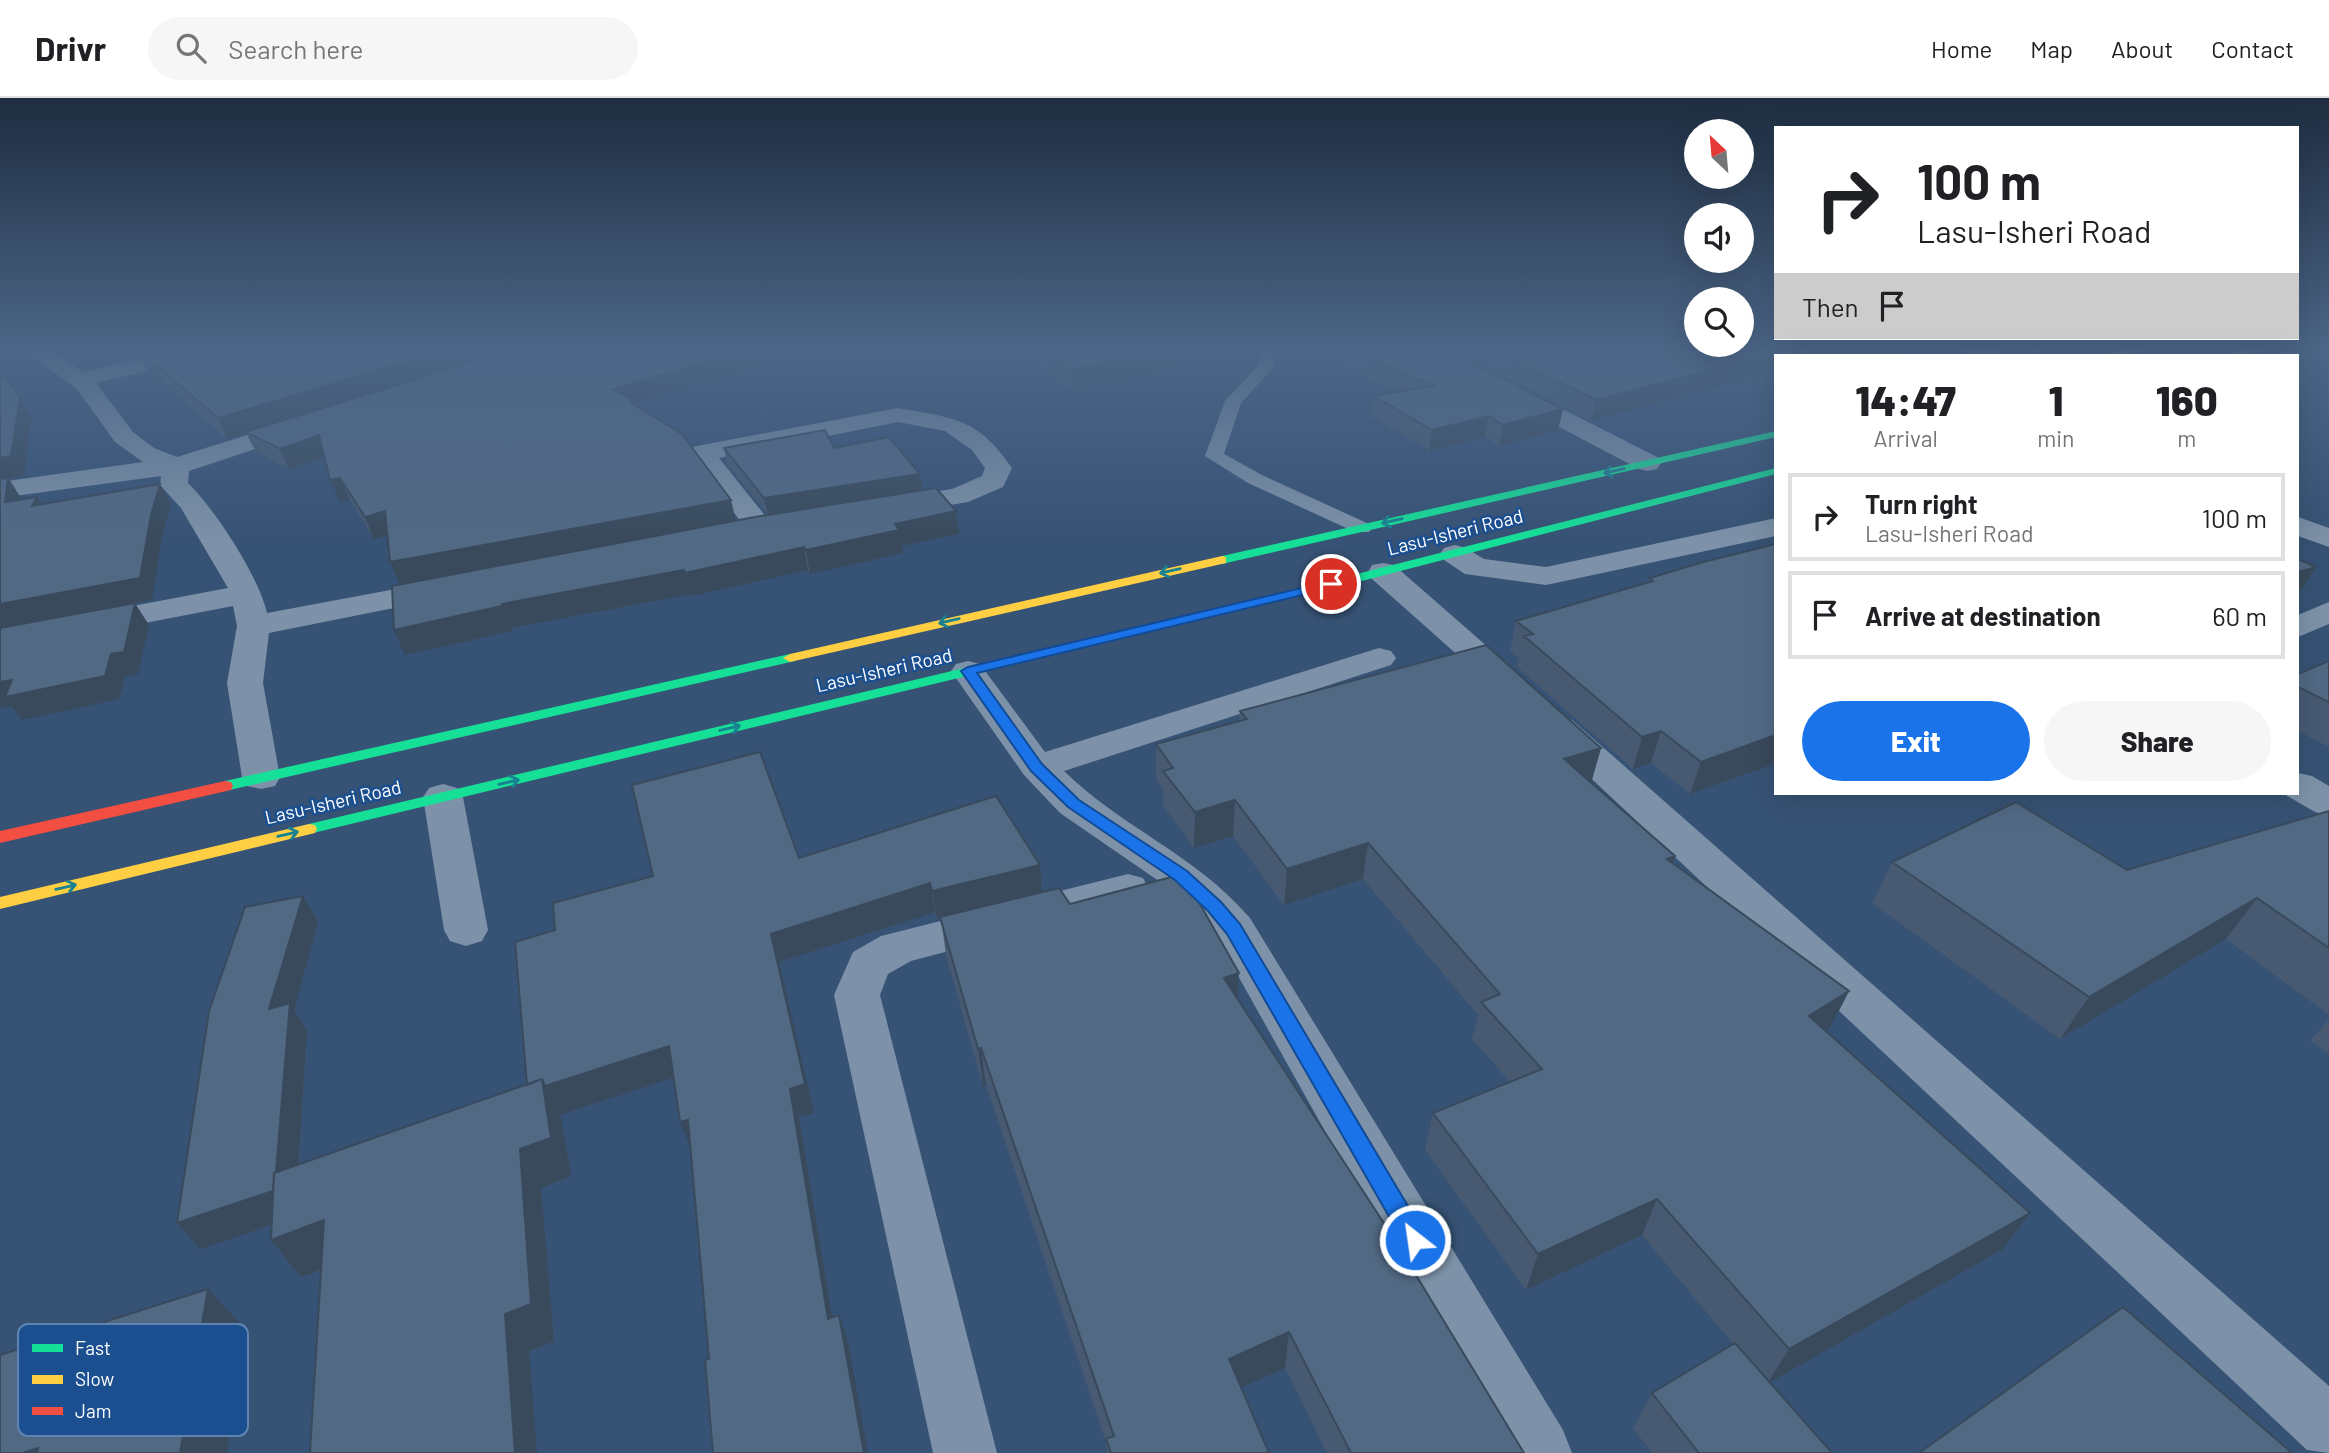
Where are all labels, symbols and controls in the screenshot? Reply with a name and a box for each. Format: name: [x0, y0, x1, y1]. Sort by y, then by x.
search box: [148, 17, 638, 80]
text: Drivr: [35, 28, 106, 68]
icon: search: [172, 29, 210, 67]
text: Search here: [228, 33, 363, 64]
text: Home: [1931, 34, 1992, 63]
text: Map: [2030, 34, 2073, 63]
text: About: [2111, 34, 2173, 63]
text: Contact: [2211, 34, 2294, 63]
north arrow: [1684, 119, 1754, 189]
map controls: [1684, 119, 1754, 357]
text: 100 m: [1917, 151, 2041, 210]
icon: right: [1802, 154, 1893, 245]
button: sound: [1684, 203, 1754, 273]
text: Lasu-Isheri Road: [1917, 211, 2151, 249]
button: search: [1684, 287, 1754, 357]
icon: arrive: [1873, 287, 1911, 325]
text: Then: [1802, 291, 1859, 322]
text: 14:47: [1855, 374, 1956, 424]
text: 1: [2048, 374, 2063, 424]
text: 160: [2156, 374, 2218, 424]
text: Arrival: [1873, 424, 1938, 452]
text: min: [2037, 424, 2075, 452]
text: m: [2177, 424, 2196, 452]
one-way arrow: [1603, 464, 1626, 478]
text: Turn right: [1865, 488, 1978, 519]
icon: right: [1806, 498, 1844, 536]
text: 100 m: [2202, 502, 2267, 533]
street label: Lasu-Isheri Road: [1385, 504, 1525, 560]
one-way arrow: [1381, 514, 1404, 528]
text: Lasu-Isheri Road: [1865, 519, 2033, 547]
pin: [1301, 554, 1361, 614]
one-way arrow: [1159, 565, 1182, 578]
icon: arrive: [1312, 565, 1350, 603]
icon: arrive: [1806, 596, 1844, 634]
text: Arrive at destination: [1865, 600, 2101, 631]
text: 60 m: [2212, 600, 2267, 631]
one-way arrow: [938, 616, 960, 629]
street label: Lasu-Isheri Road: [813, 643, 954, 696]
button: Exit: [1802, 701, 2030, 781]
button: Share: [2044, 701, 2271, 781]
one-way arrow: [718, 721, 741, 735]
one-way arrow: [497, 774, 520, 788]
street label: Lasu-Isheri Road: [262, 775, 403, 828]
one-way arrow: [276, 827, 299, 841]
one-way arrow: [54, 880, 77, 894]
position arrow: [1378, 1203, 1452, 1277]
legend: [18, 1324, 248, 1436]
text: Fast: [75, 1336, 111, 1359]
text: Slow: [75, 1367, 114, 1390]
text: Jam: [75, 1399, 111, 1422]

